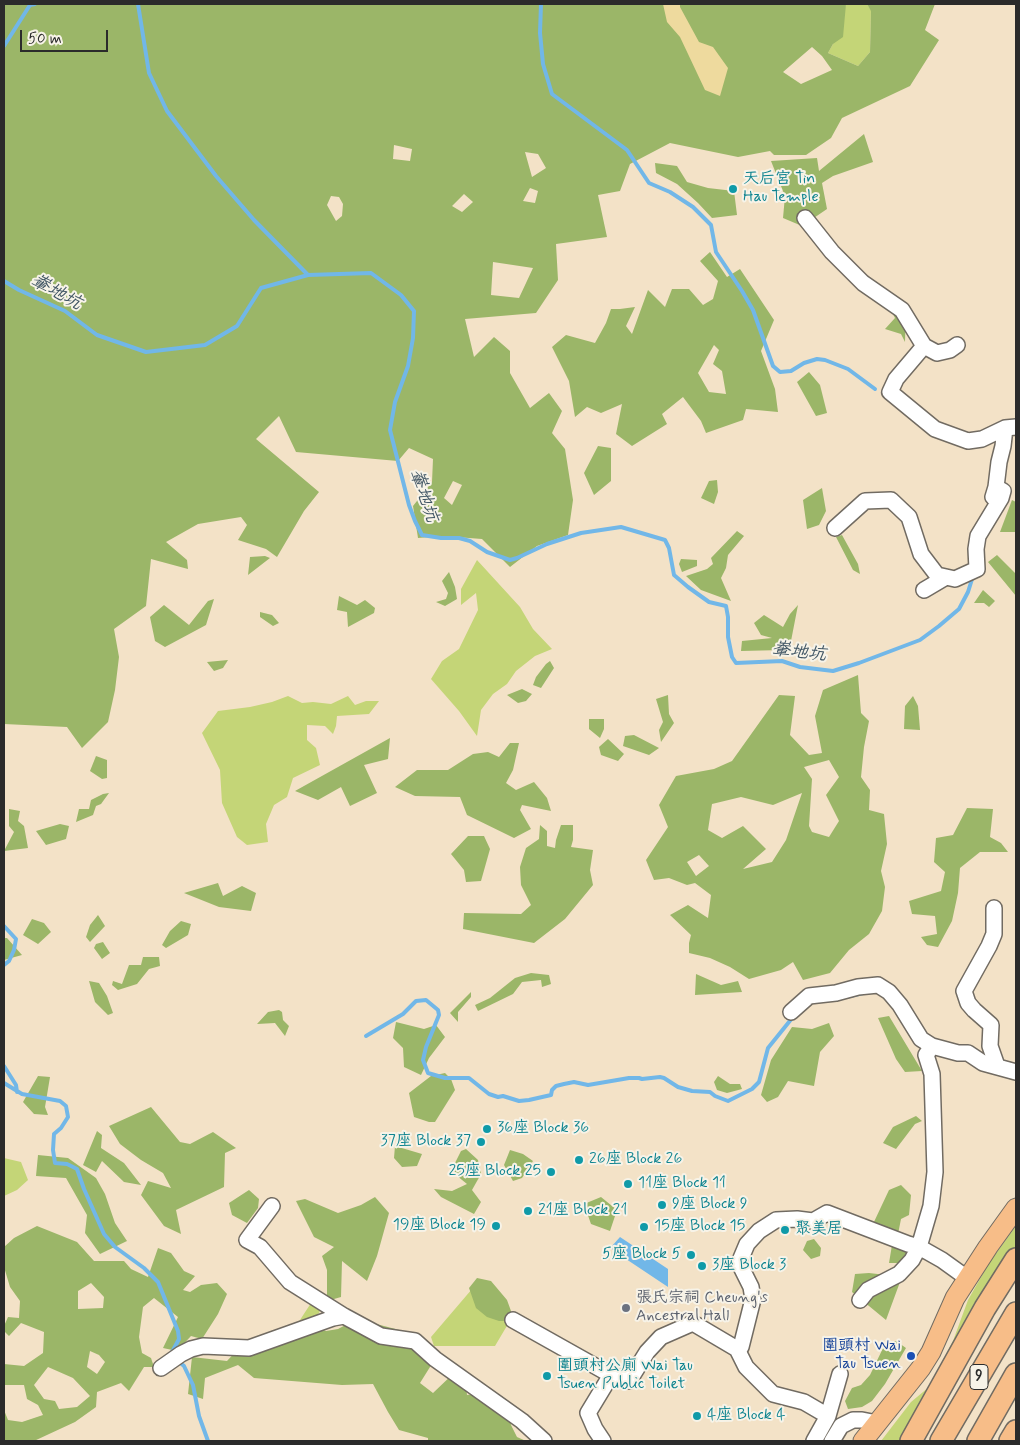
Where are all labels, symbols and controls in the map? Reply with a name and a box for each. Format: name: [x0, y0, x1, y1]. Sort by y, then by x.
scale bar: [22, 20, 110, 52]
text: 50 m: [28, 29, 62, 49]
place label: 天后宮 Tin Hau Temple: [743, 170, 819, 208]
marker: 天后宮 Tin Hau Temple: [727, 183, 739, 195]
water label: 輋地坑: [27, 270, 85, 316]
water label: 輋地坑: [404, 467, 442, 525]
water label: 輋地坑: [771, 639, 827, 667]
place label: 36座 Block 36: [497, 1119, 589, 1139]
marker: 36座 Block 36: [481, 1123, 493, 1135]
place label: 37座 Block 37: [381, 1132, 471, 1152]
marker: 37座 Block 37: [475, 1136, 487, 1148]
place label: 26座 Block 26: [589, 1150, 682, 1170]
marker: 26座 Block 26: [573, 1154, 585, 1166]
place label: 25座 Block 25: [448, 1162, 541, 1182]
marker: 25座 Block 25: [545, 1166, 557, 1178]
place label: 11座 Block 11: [638, 1174, 726, 1194]
marker: 11座 Block 11: [622, 1178, 634, 1190]
place label: 9座 Block 9: [672, 1195, 748, 1215]
marker: 9座 Block 9: [656, 1199, 668, 1211]
place label: 21座 Block 21: [538, 1201, 627, 1221]
marker: 21座 Block 21: [522, 1205, 534, 1217]
place label: 19座 Block 19: [393, 1216, 486, 1236]
place label: 15座 Block 15: [654, 1217, 745, 1237]
marker: 19座 Block 19: [490, 1220, 502, 1232]
place label: 聚美居: [795, 1220, 843, 1240]
marker: 15座 Block 15: [638, 1221, 650, 1233]
marker: 聚美居: [779, 1224, 791, 1236]
place label: 5座 Block 5: [602, 1245, 681, 1265]
marker: 5座 Block 5: [685, 1249, 697, 1261]
place label: 3座 Block 3: [712, 1256, 786, 1276]
marker: 3座 Block 3: [696, 1260, 708, 1272]
place label: 張氏宗祠 Cheung's Ancestral Hall: [636, 1289, 768, 1327]
marker: 張氏宗祠 Cheung's Ancestral Hall: [620, 1302, 632, 1314]
place label: 圍頭村 Wai Tau Tsuen: [822, 1337, 901, 1375]
marker: 圍頭村 Wai Tau Tsuen: [905, 1350, 917, 1362]
place label: 圍頭村公廁 Wai Tau Tsuen Public Toilet: [557, 1357, 693, 1395]
road number: 9: [970, 1364, 988, 1390]
marker: 圍頭村公廁 Wai Tau Tsuen Public Toilet: [541, 1370, 553, 1382]
place label: 4座 Block 4: [707, 1406, 786, 1426]
marker: 4座 Block 4: [691, 1410, 703, 1422]

